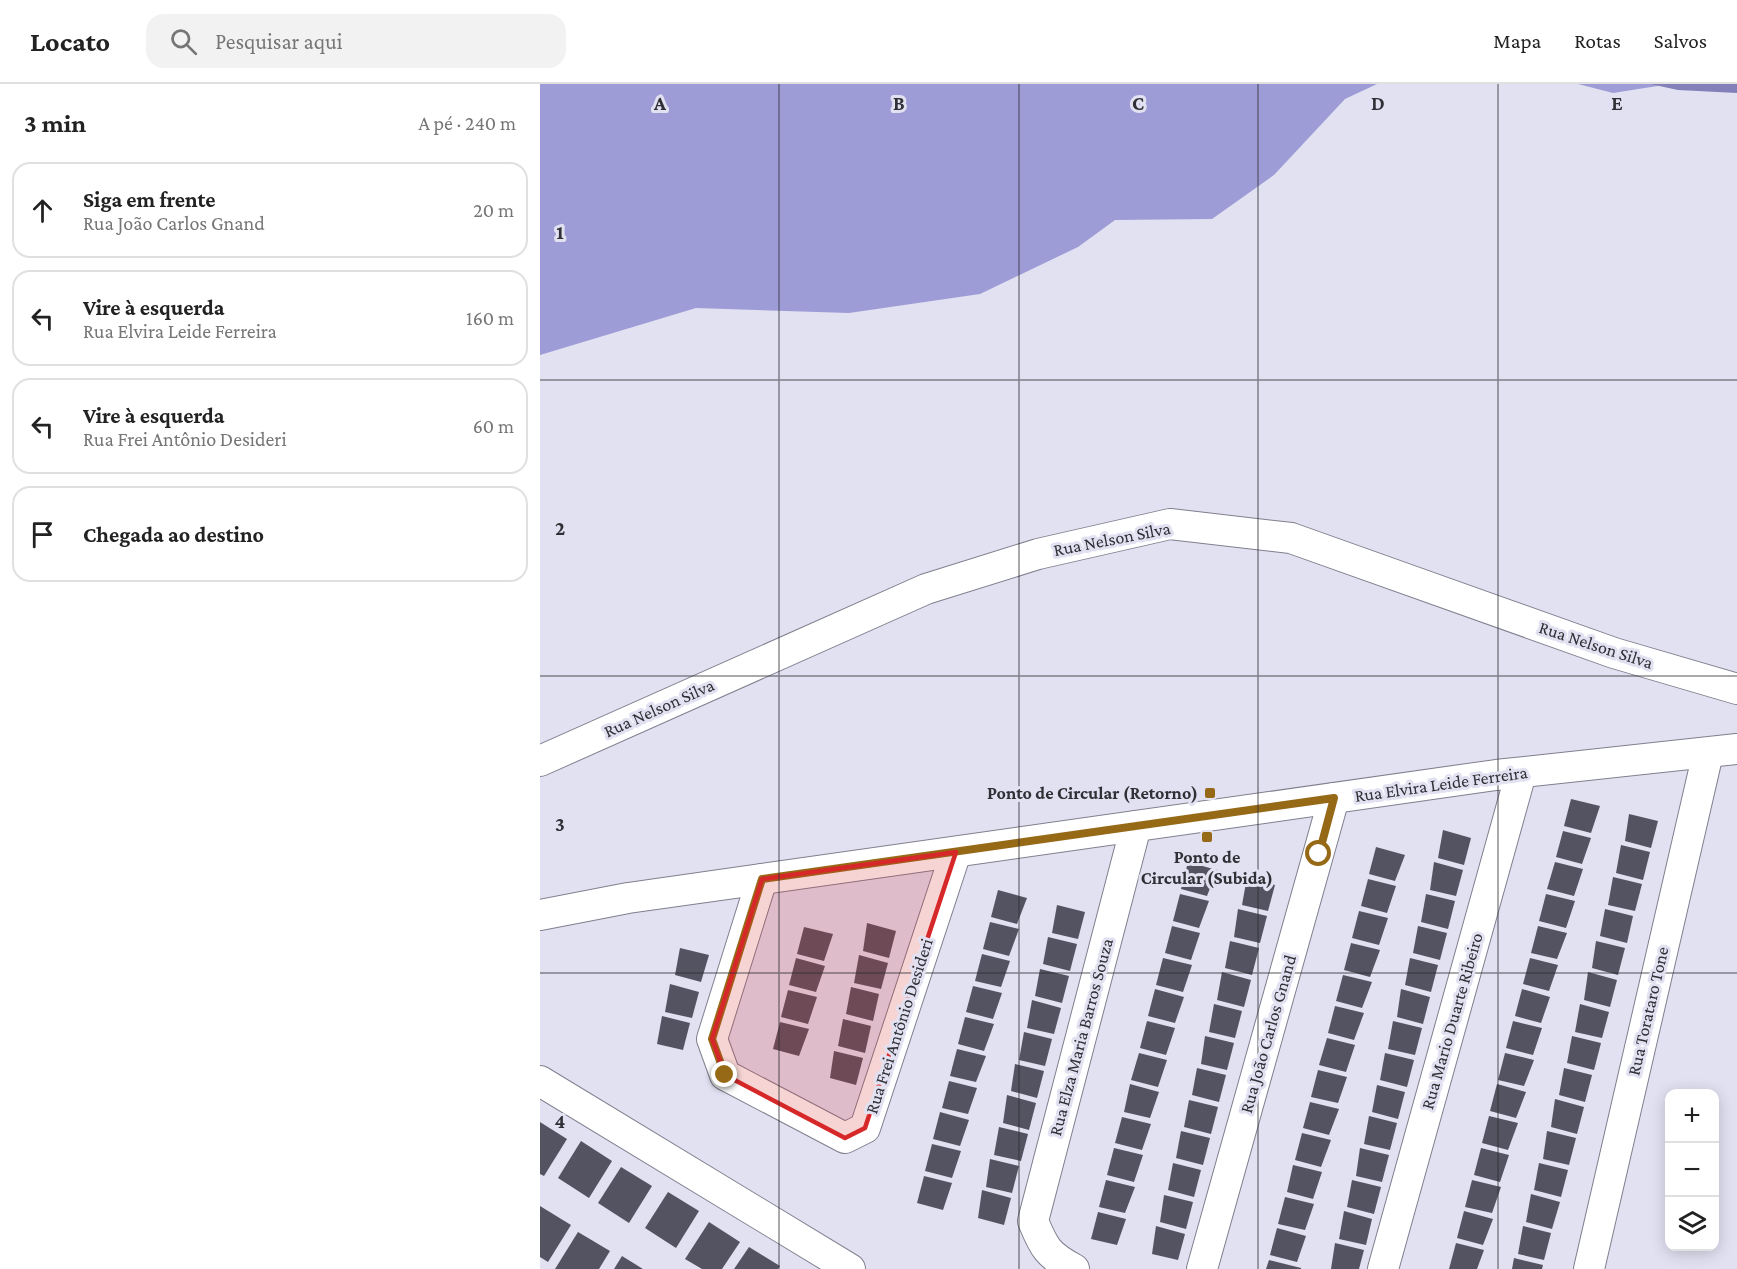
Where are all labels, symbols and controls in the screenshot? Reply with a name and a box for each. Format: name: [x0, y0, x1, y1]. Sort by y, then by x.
search box: [146, 14, 566, 68]
icon: search: [167, 25, 200, 58]
text: Locato: [30, 26, 110, 57]
text: Pesquisar aqui: [215, 29, 342, 54]
text: Mapa: [1493, 29, 1541, 53]
text: Rotas: [1574, 29, 1621, 53]
text: Salvos: [1654, 29, 1707, 53]
text: A: [653, 92, 667, 114]
text: B: [893, 92, 905, 114]
text: C: [1132, 92, 1144, 114]
text: D: [1371, 92, 1385, 114]
text: E: [1611, 92, 1623, 114]
text: 3 min: [24, 109, 86, 138]
text: A pé · 240 m: [418, 112, 516, 134]
text: Siga em frente: [83, 187, 216, 212]
icon: ahead: [26, 194, 59, 227]
text: 20 m: [473, 199, 514, 221]
text: Rua João Carlos Gnand: [83, 212, 265, 234]
text: 1: [556, 221, 564, 243]
text: Vire à esquerda: [83, 295, 224, 320]
icon: left: [26, 302, 59, 335]
text: 160 m: [466, 307, 514, 329]
text: Rua Elvira Leide Ferreira: [83, 320, 277, 342]
text: Vire à esquerda: [83, 403, 224, 428]
icon: left: [26, 410, 59, 443]
text: 60 m: [473, 415, 514, 437]
text: Rua Frei Antônio Desideri: [83, 428, 287, 450]
text: 2: [555, 517, 565, 539]
icon: arrive: [26, 518, 59, 551]
street label: Rua Nelson Silva: [1052, 518, 1172, 560]
text: Chegada ao destino: [83, 522, 264, 547]
street label: Rua Nelson Silva: [1536, 617, 1656, 673]
street label: Rua Nelson Silva: [601, 675, 717, 741]
street label: Rua Elvira Leide Ferreira: [1353, 762, 1529, 806]
place label: Ponto de Circular (Retorno): [987, 783, 1198, 804]
marker: Ponto de Circular (Retorno): [1203, 786, 1217, 800]
text: 3: [555, 813, 565, 835]
marker: Ponto de Circular (Subida): [1200, 830, 1214, 844]
route start: [1305, 840, 1331, 866]
place label: Ponto de Circular (Subida): [1141, 847, 1273, 889]
street label: Rua Mario Duarte Ribeiro: [1417, 930, 1487, 1112]
street label: Rua Frei Antônio Desideri: [861, 935, 937, 1116]
street label: Rua Elza Maria Barros Souza: [1045, 936, 1117, 1138]
street label: Rua Torataro Tone: [1623, 945, 1673, 1077]
street label: Rua João Carlos Gnand: [1236, 952, 1300, 1115]
route end: [711, 1061, 737, 1087]
map controls: [1665, 1089, 1719, 1251]
button: +: [1665, 1089, 1719, 1143]
text: 4: [555, 1110, 566, 1132]
button: −: [1665, 1143, 1719, 1197]
button: layers: [1665, 1197, 1719, 1251]

